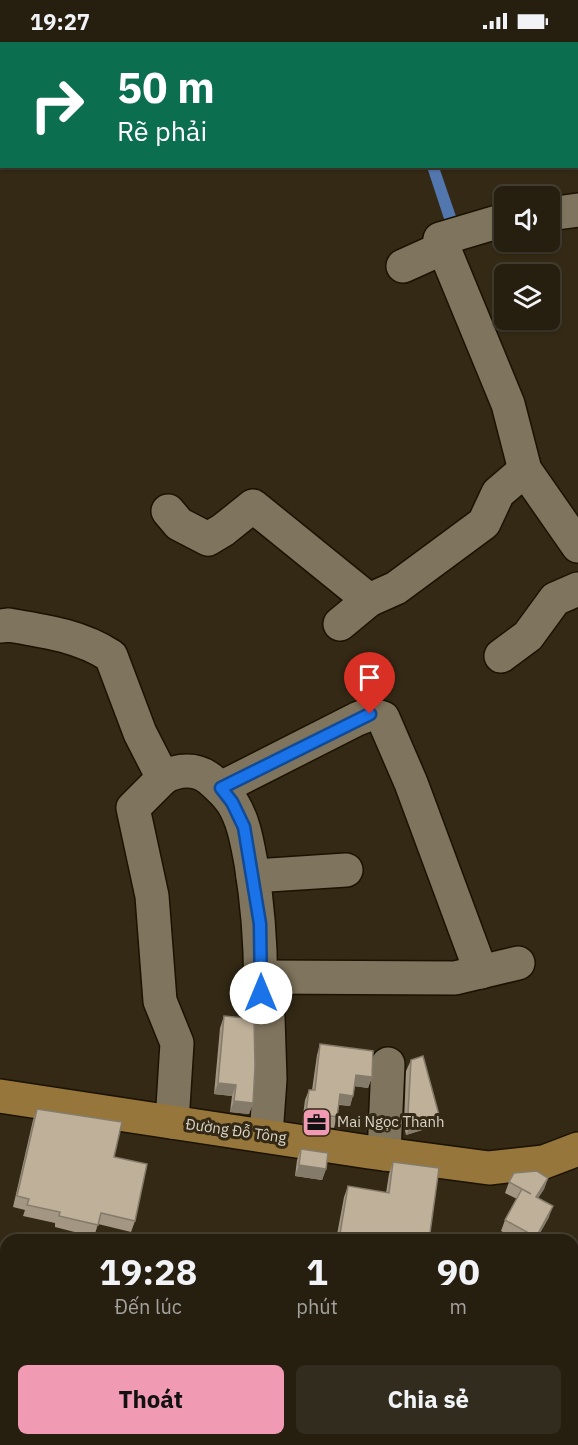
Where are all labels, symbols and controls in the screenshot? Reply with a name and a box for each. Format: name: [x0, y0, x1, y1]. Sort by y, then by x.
text: 19:27: [30, 7, 90, 36]
text: 50 m: [117, 60, 215, 115]
icon: right: [18, 66, 96, 144]
text: Rẽ phải: [117, 113, 207, 148]
map controls: [494, 186, 560, 330]
button: sound: [494, 186, 560, 252]
button: layers: [494, 264, 560, 330]
pin: [344, 652, 395, 714]
icon: arrive: [353, 661, 386, 694]
position arrow: [229, 961, 293, 1025]
office icon: Mai Ngọc Thanh: [300, 1106, 332, 1138]
place label: Mai Ngọc Thanh: [337, 1112, 445, 1131]
street label: Đường Đỗ Tông: [184, 1114, 288, 1147]
text: 19:28: [99, 1248, 197, 1295]
text: 1: [306, 1248, 328, 1295]
text: 90: [437, 1248, 480, 1295]
text: Đến lúc: [114, 1293, 182, 1320]
text: phút: [296, 1293, 338, 1320]
text: m: [450, 1293, 467, 1320]
button: Thoát: [18, 1365, 284, 1434]
button: Chia sẻ: [296, 1365, 561, 1434]

